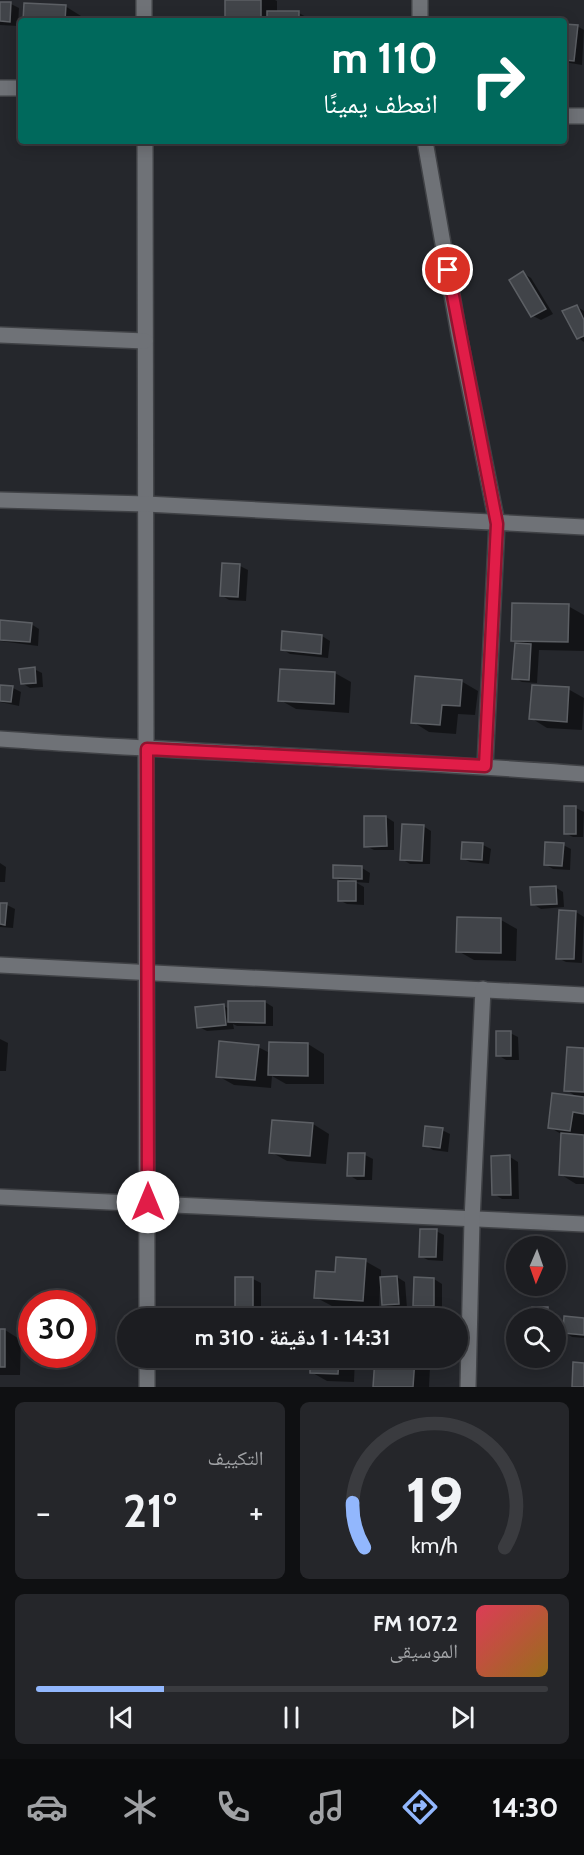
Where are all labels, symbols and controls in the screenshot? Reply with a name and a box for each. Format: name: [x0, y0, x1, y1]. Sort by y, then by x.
text: 110 m: [331, 32, 438, 84]
icon: right: [459, 42, 537, 120]
text: انعطف يمينًا: [323, 87, 438, 120]
pin: [422, 244, 473, 295]
icon: arrive: [431, 253, 464, 286]
position arrow: [116, 1170, 180, 1234]
north arrow: [506, 1236, 566, 1296]
map controls: [506, 1236, 566, 1368]
speed limit sign: 30: [18, 1290, 96, 1368]
button: search: [506, 1308, 566, 1368]
text: 14:31 · 1 دقيقة · 310 m: [195, 1324, 390, 1351]
text: التكييف: [207, 1446, 264, 1470]
text: 19: [405, 1462, 463, 1538]
text: 21°: [123, 1484, 176, 1538]
text: −: [36, 1492, 51, 1532]
text: +: [249, 1492, 263, 1532]
text: km/h: [411, 1532, 458, 1558]
text: 107.2 FM: [373, 1610, 458, 1637]
text: الموسيقى: [390, 1639, 458, 1663]
icon: previous: [105, 1701, 138, 1734]
icon: pause: [275, 1701, 308, 1734]
icon: next: [446, 1701, 479, 1734]
icon: car: [26, 1786, 68, 1828]
icon: climate: [119, 1786, 161, 1828]
icon: phone: [212, 1786, 254, 1828]
icon: music: [306, 1786, 348, 1828]
icon: directions: [399, 1786, 441, 1828]
text: 14:30: [492, 1791, 558, 1824]

